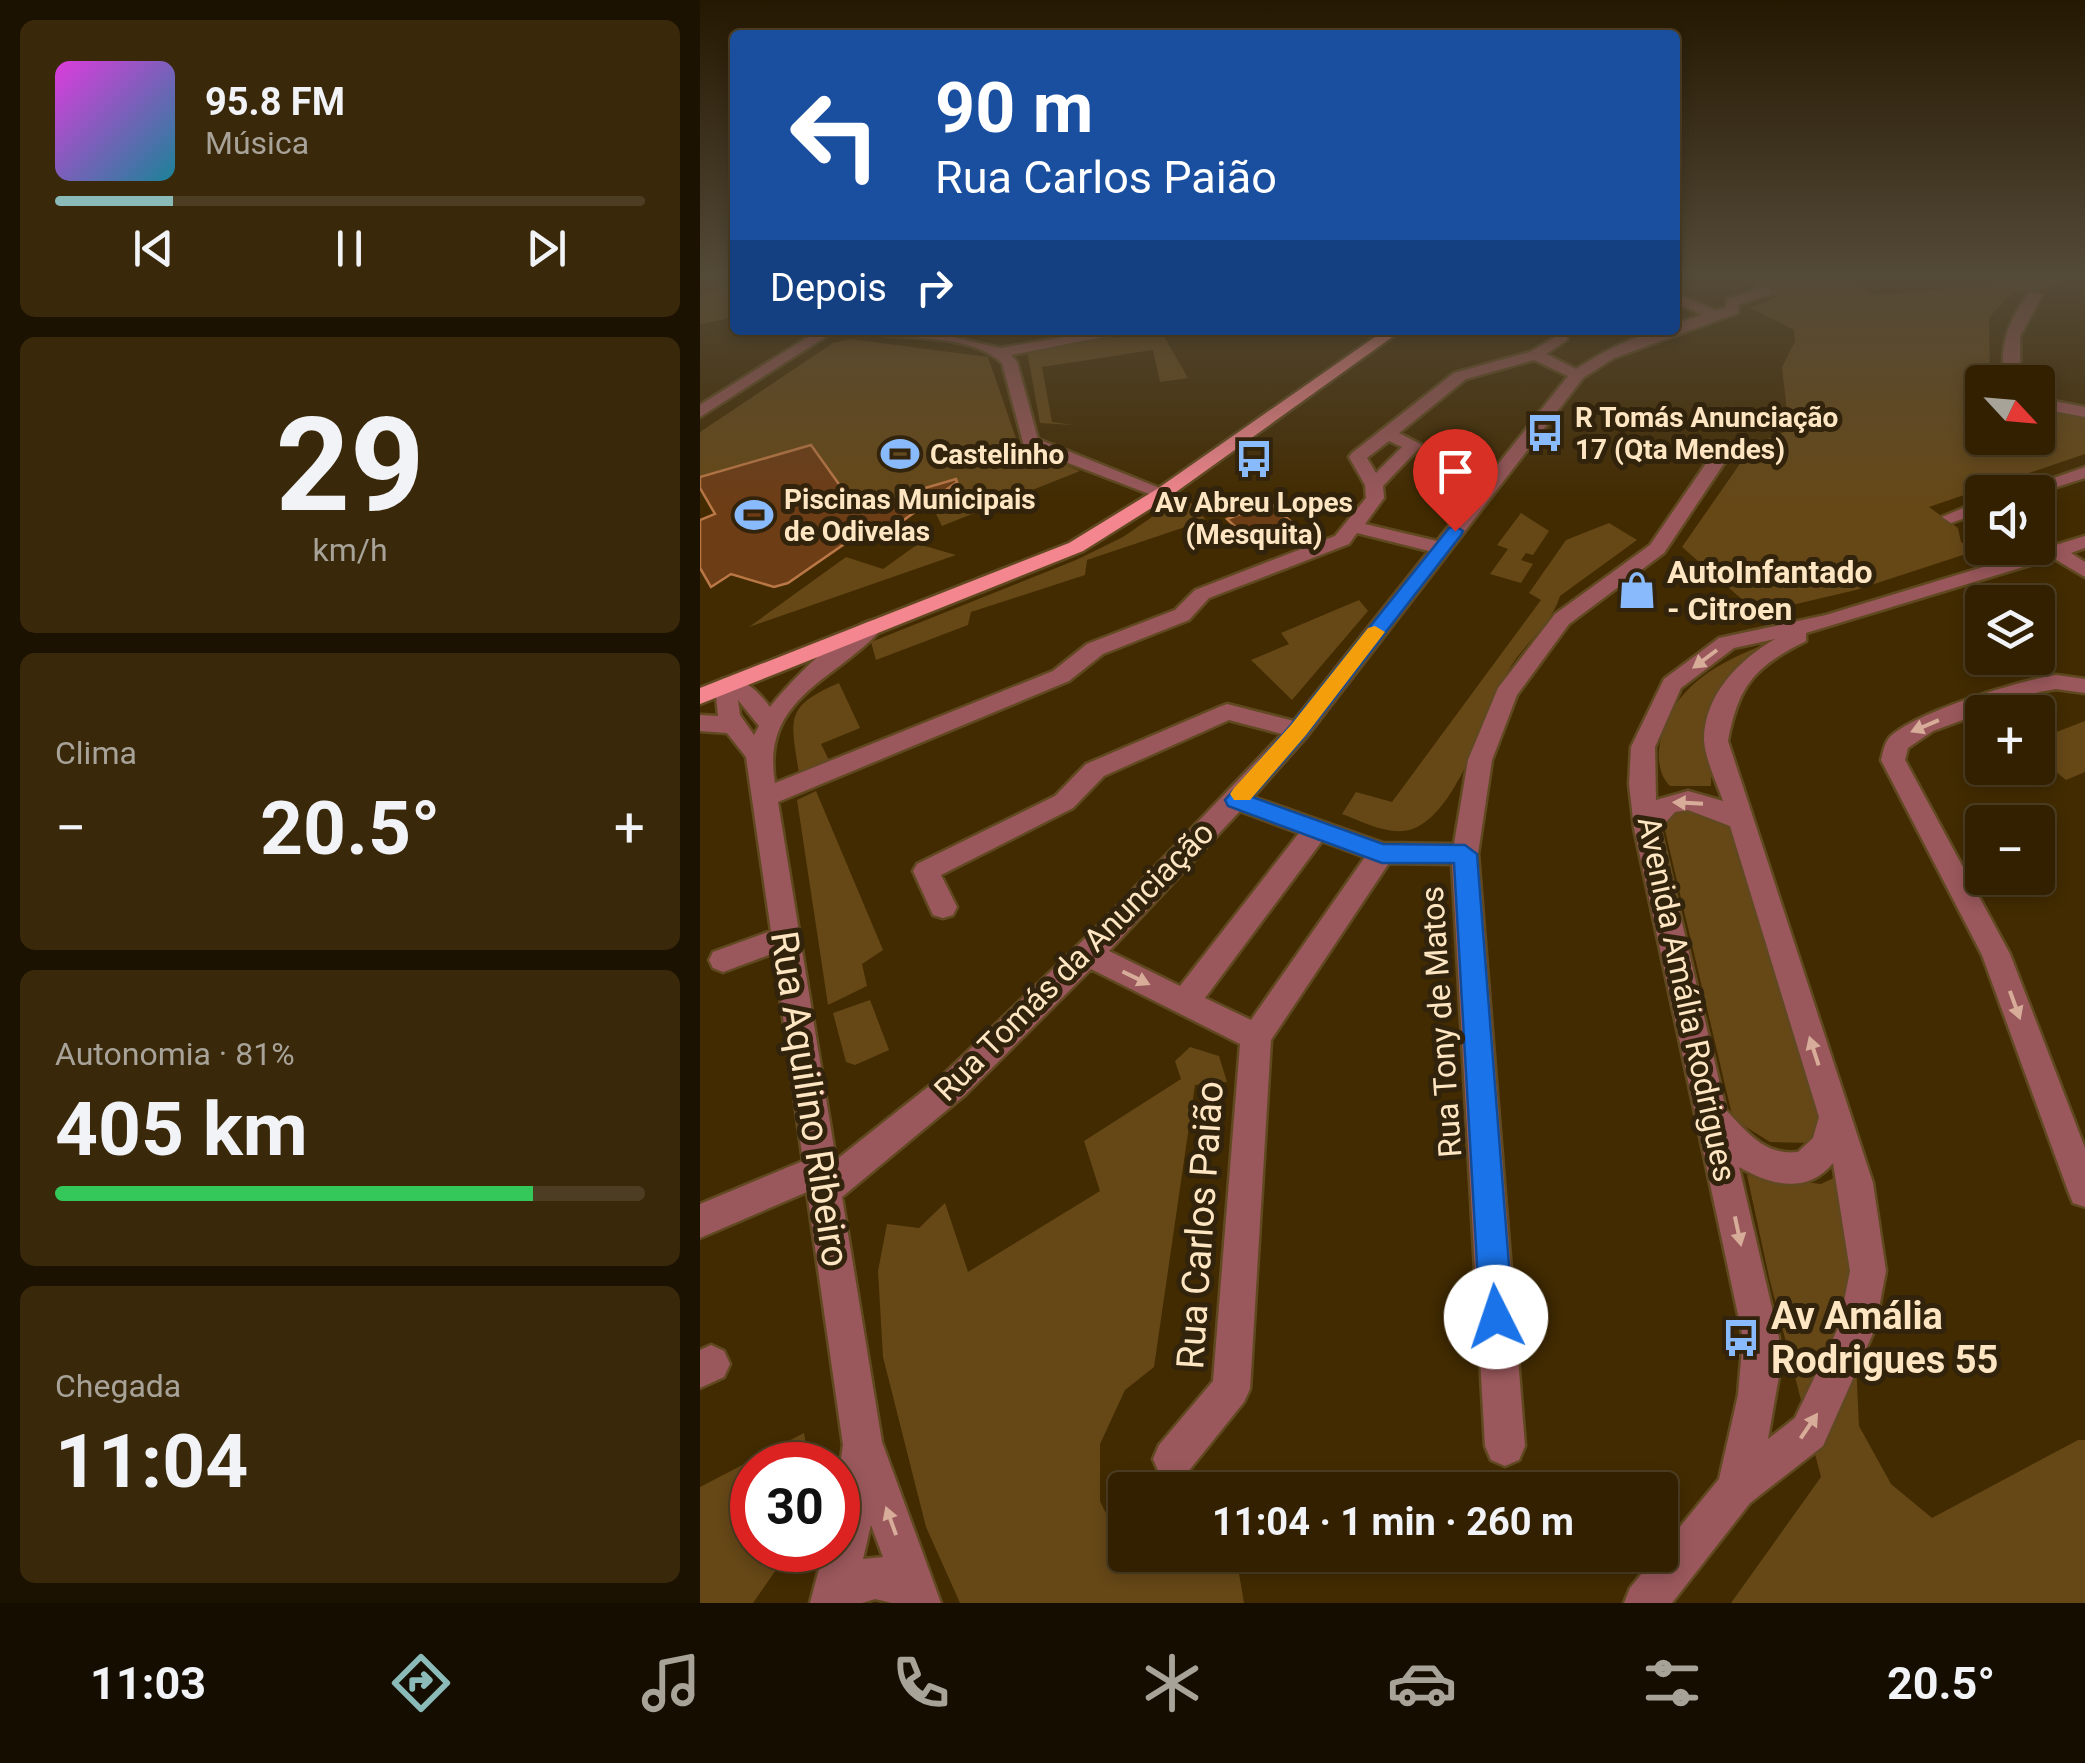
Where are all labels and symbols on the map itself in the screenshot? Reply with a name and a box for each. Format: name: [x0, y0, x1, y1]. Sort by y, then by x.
north arrow: [1965, 365, 2055, 455]
place label: R Tomás Anunciação 17 (Qta Mendes): [1575, 401, 1838, 466]
bus stop icon: R Tomás Anunciação 17 (Qta Mendes): [1524, 412, 1566, 454]
pin: [1413, 429, 1498, 532]
sports icon: Castelinho: [879, 433, 921, 475]
place label: Castelinho: [930, 438, 1064, 471]
bus stop icon: Av Abreu Lopes (Mesquita): [1233, 438, 1275, 480]
place label: Piscinas Municipais de Odivelas: [784, 483, 1036, 548]
place label: Av Abreu Lopes (Mesquita): [1155, 486, 1353, 551]
sports icon: Piscinas Municipais de Odivelas: [733, 494, 775, 536]
place label: AutoInfantado - Citroen: [1667, 553, 1873, 628]
shop icon: AutoInfantado - Citroen: [1616, 569, 1658, 611]
one-way arrow: [1692, 649, 1718, 669]
one-way arrow: [1910, 718, 1940, 734]
one-way arrow: [1671, 795, 1703, 811]
street label: Rua Tomás da Anunciação: [926, 813, 1222, 1109]
street label: Avenida Amália Rodrigues: [1630, 813, 1744, 1185]
street label: Rua Tony de Matos: [1413, 885, 1469, 1159]
street label: Rua Aquilino Ribeiro: [762, 928, 858, 1270]
one-way arrow: [1122, 969, 1151, 986]
one-way arrow: [2008, 990, 2023, 1020]
one-way arrow: [1806, 1036, 1821, 1066]
street label: Rua Carlos Paião: [1168, 1079, 1232, 1371]
one-way arrow: [1731, 1216, 1746, 1247]
position arrow: [1444, 1265, 1548, 1369]
place label: Av Amália Rodrigues 55: [1771, 1294, 1998, 1382]
bus stop icon: Av Amália Rodrigues 55: [1720, 1317, 1762, 1359]
one-way arrow: [1798, 1413, 1818, 1440]
speed limit sign: 30: [730, 1442, 860, 1572]
one-way arrow: [883, 1505, 898, 1535]

